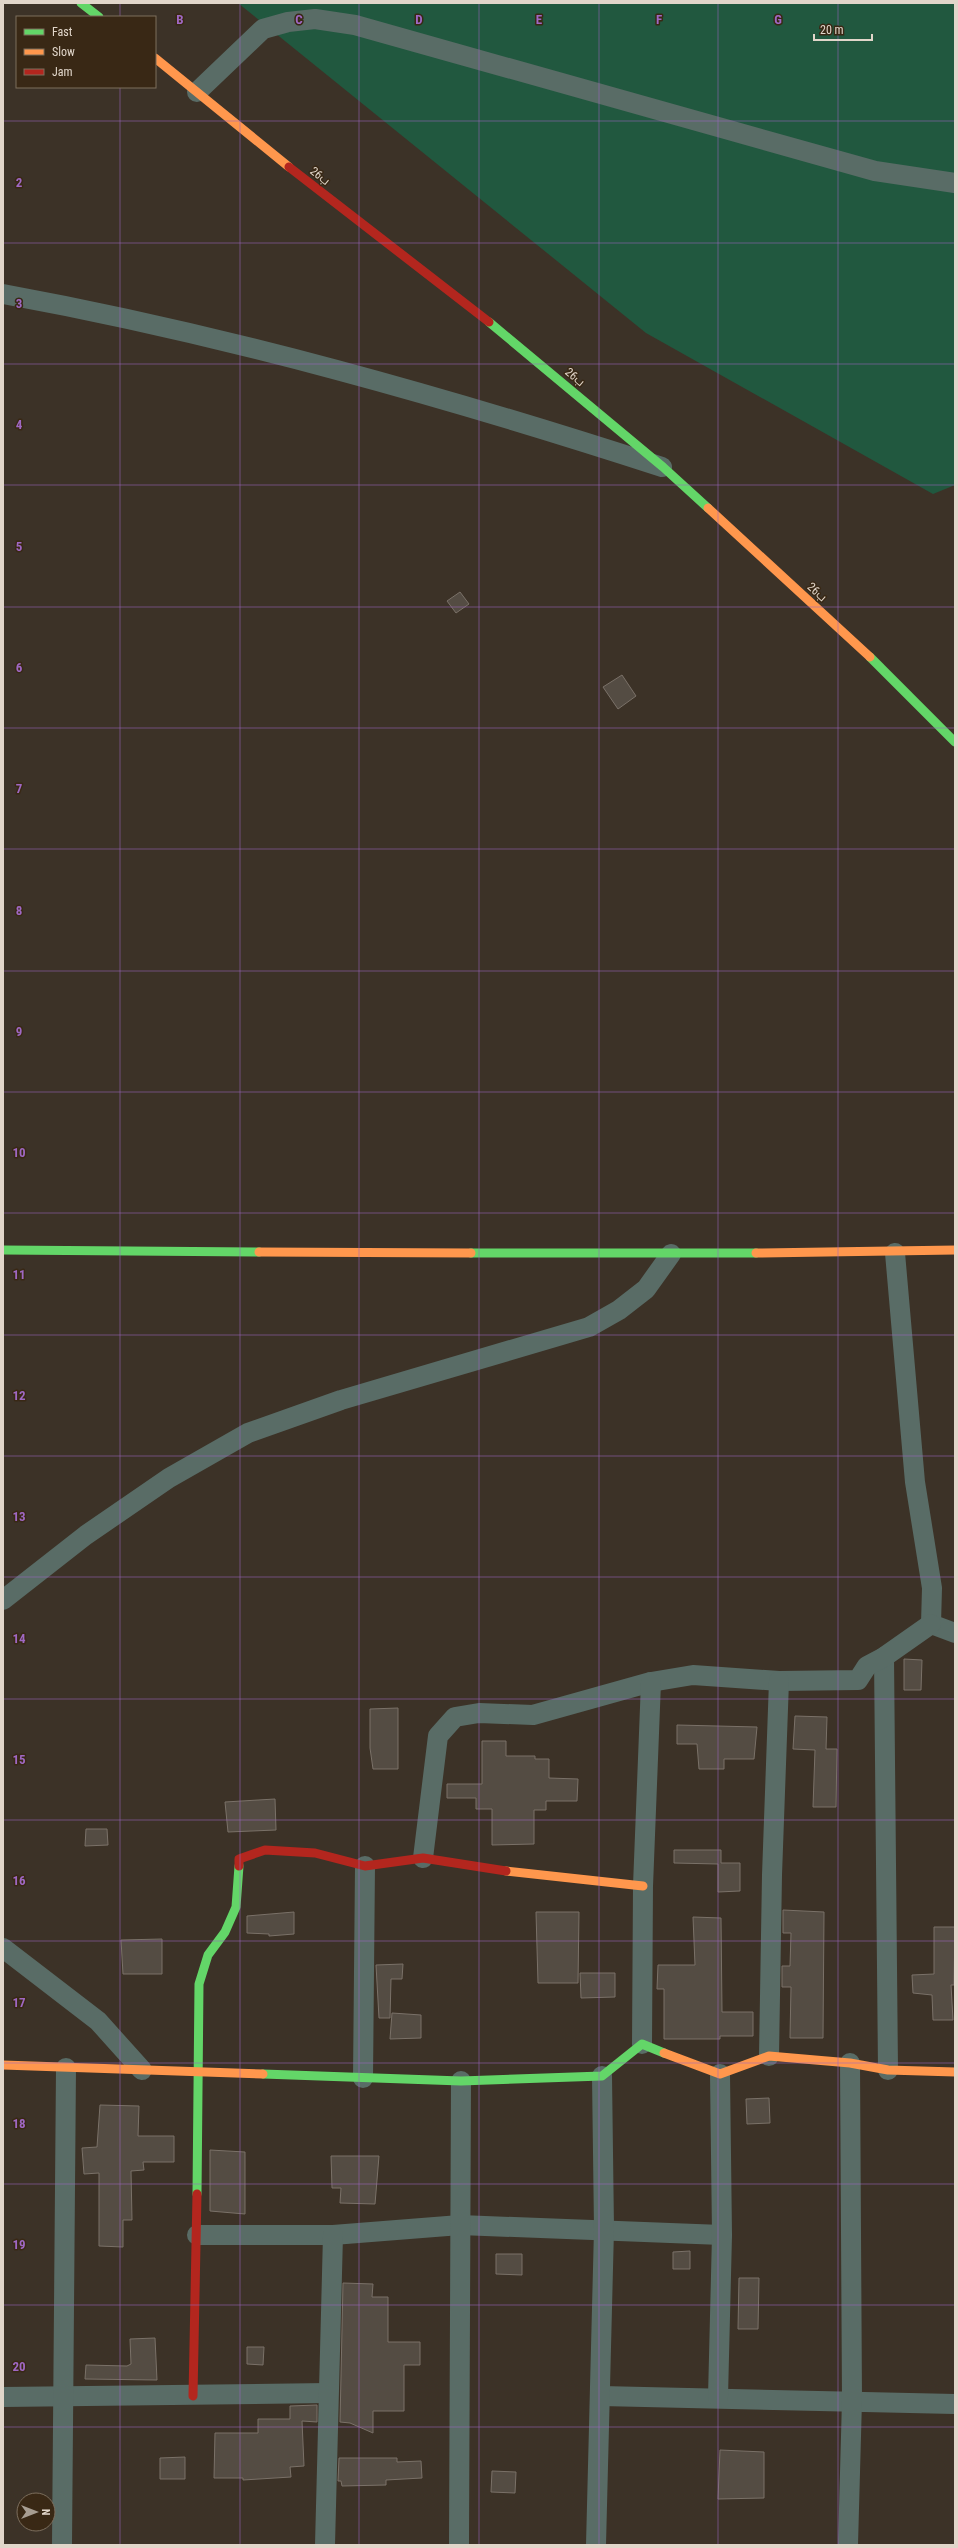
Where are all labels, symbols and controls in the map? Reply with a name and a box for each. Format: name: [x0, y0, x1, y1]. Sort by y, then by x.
text: B: [176, 12, 184, 27]
text: C: [295, 12, 303, 27]
text: D: [415, 12, 423, 27]
text: E: [536, 12, 543, 27]
text: F: [656, 12, 662, 27]
text: G: [774, 12, 782, 27]
legend: [16, 16, 156, 88]
scale bar: [814, 16, 872, 42]
text: 20 m: [820, 23, 844, 37]
text: Fast: [52, 25, 73, 39]
text: Slow: [52, 45, 75, 59]
text: Jam: [52, 65, 73, 79]
street label: 26ب: [307, 164, 333, 188]
text: 2: [16, 175, 23, 190]
text: 3: [16, 296, 22, 311]
street label: 26ب: [562, 365, 588, 389]
text: 4: [16, 417, 23, 432]
text: 5: [16, 539, 23, 554]
street label: 26ب: [804, 580, 830, 604]
text: 6: [16, 660, 23, 675]
text: 7: [16, 781, 23, 796]
text: 8: [16, 903, 22, 918]
text: 9: [16, 1024, 22, 1039]
text: 10: [12, 1145, 26, 1160]
text: 11: [12, 1267, 26, 1282]
text: 12: [12, 1388, 26, 1403]
text: 13: [12, 1509, 26, 1524]
text: 14: [12, 1631, 26, 1646]
text: 15: [12, 1752, 26, 1767]
text: 16: [12, 1873, 26, 1888]
text: 17: [12, 1995, 26, 2010]
text: 18: [12, 2116, 26, 2131]
text: 19: [12, 2237, 26, 2252]
text: 20: [12, 2359, 26, 2374]
north arrow: [16, 2492, 56, 2532]
text: N: [39, 2509, 52, 2516]

